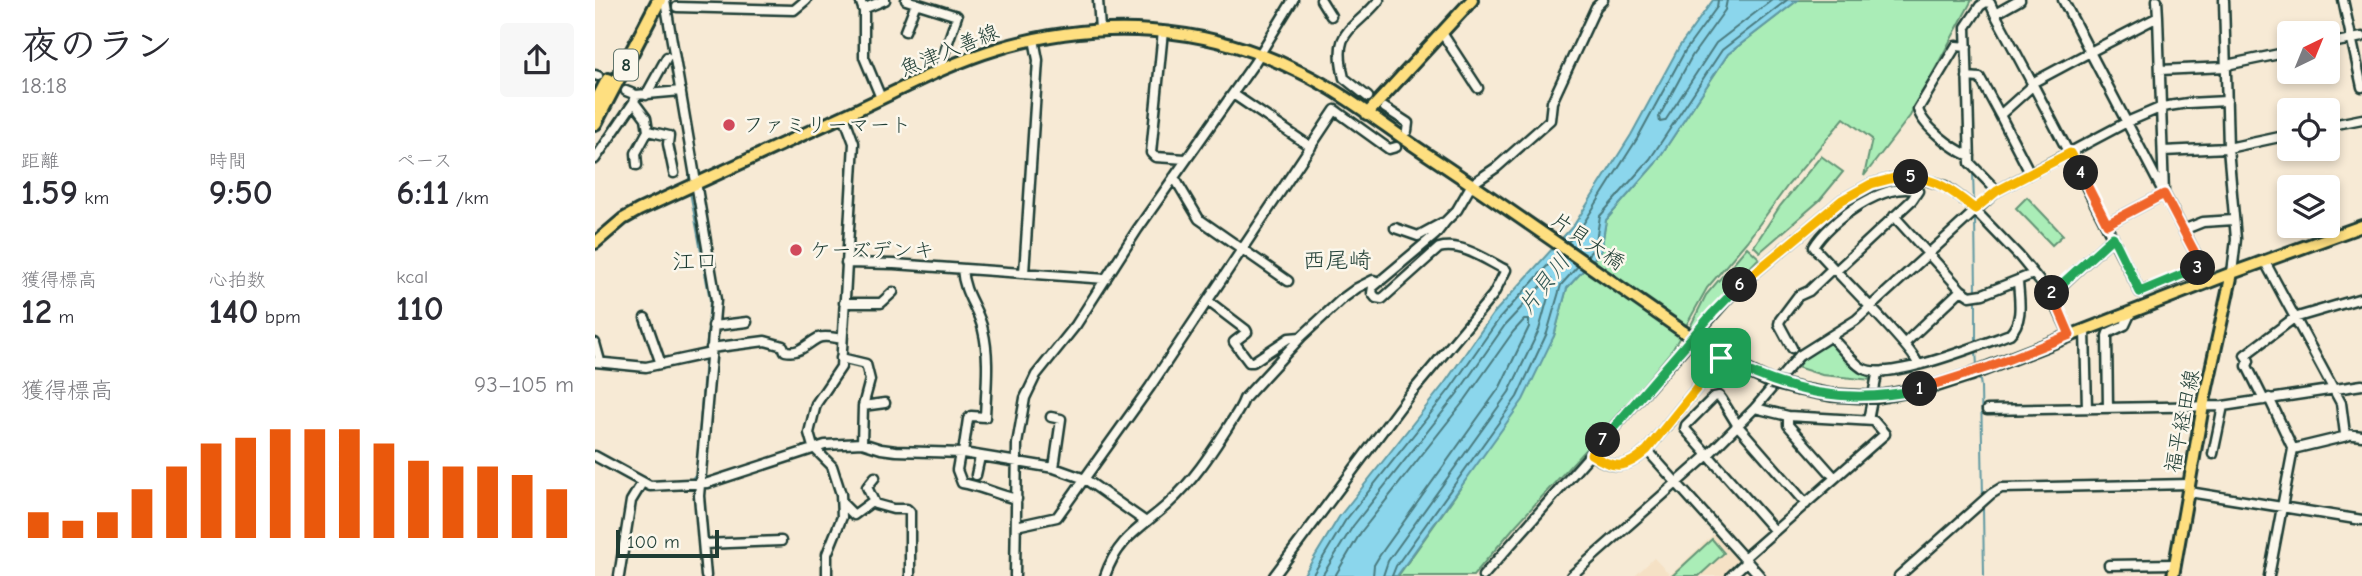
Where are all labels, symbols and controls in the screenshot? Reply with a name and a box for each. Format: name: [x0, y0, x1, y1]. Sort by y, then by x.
street label: 魚津入善線: [896, 19, 1002, 81]
north arrow: [2277, 21, 2340, 84]
map controls: [2277, 21, 2340, 238]
button: share: [500, 23, 574, 97]
text: 夜のラン: [21, 24, 173, 68]
road number: 8: [614, 50, 638, 80]
text: 18:18: [21, 72, 67, 99]
button: locate: [2277, 98, 2340, 161]
place label: ファミリーマート: [743, 113, 911, 137]
marker: ファミリーマート: [721, 117, 737, 133]
text: 距離: [21, 150, 59, 172]
text: 時間: [209, 150, 247, 172]
text: ペース: [396, 150, 452, 172]
pin: 4: [2063, 156, 2099, 190]
pin: 5: [1893, 160, 1929, 194]
text: 4: [2076, 161, 2085, 183]
text: 5: [1905, 165, 1916, 187]
text: 1.59: [21, 172, 78, 213]
text: 9:50: [209, 172, 273, 213]
text: 6:11: [396, 172, 449, 213]
button: layers: [2277, 175, 2340, 238]
text: km: [78, 187, 109, 209]
text: /km: [449, 187, 489, 209]
street label: 片貝大橋: [1547, 207, 1629, 275]
place label: ケーズデンキ: [810, 238, 934, 262]
marker: ケーズデンキ: [788, 242, 804, 258]
district label: 西尾崎: [1303, 247, 1372, 274]
district label: 江口: [672, 248, 718, 275]
water label: 片貝川: [1512, 249, 1576, 319]
pin: 3: [2181, 250, 2215, 286]
text: 3: [2193, 256, 2202, 278]
text: kcal: [396, 266, 428, 288]
pin: 6: [1723, 268, 1757, 302]
text: 獲得標高: [21, 269, 97, 291]
text: 心拍数: [209, 269, 266, 291]
text: 6: [1735, 273, 1744, 295]
pin: 2: [2035, 276, 2069, 310]
text: 2: [2047, 281, 2056, 303]
text: 110: [396, 288, 444, 329]
text: 12: [21, 291, 52, 332]
text: 140: [209, 291, 259, 332]
text: m: [52, 306, 74, 328]
text: bpm: [259, 306, 301, 328]
pin: [1691, 328, 1751, 388]
icon: arrive: [1702, 339, 1740, 377]
street label: 福平経田線: [2160, 367, 2204, 475]
text: 93–105 m: [474, 371, 574, 398]
pin: 1: [1903, 372, 1937, 406]
text: 獲得標高: [21, 377, 113, 404]
text: 1: [1916, 377, 1923, 399]
pin: 7: [1585, 422, 1621, 458]
text: 7: [1598, 428, 1607, 450]
scale bar: [616, 527, 719, 559]
text: 100 m: [627, 531, 680, 553]

